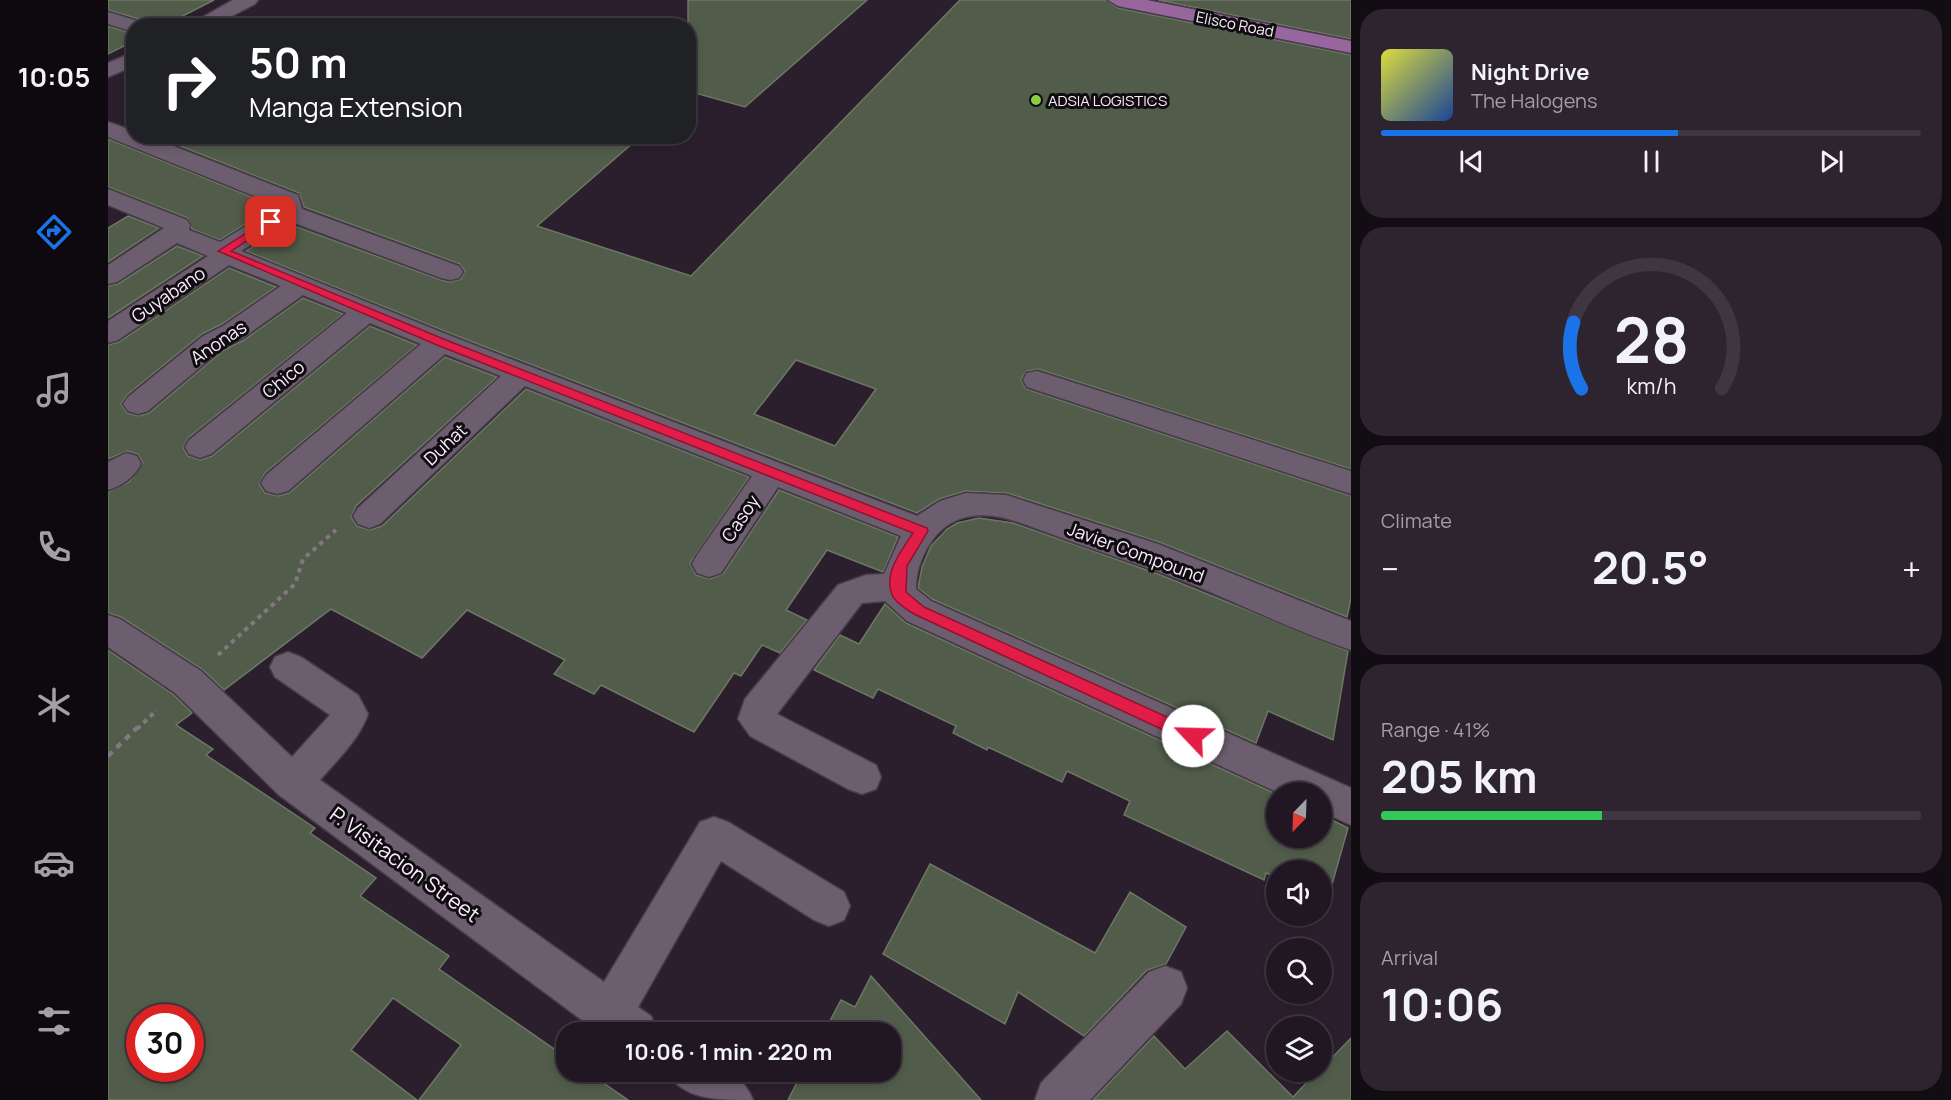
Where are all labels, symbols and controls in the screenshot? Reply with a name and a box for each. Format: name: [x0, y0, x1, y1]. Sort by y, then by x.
street label: Elisco Road: [1194, 6, 1276, 42]
text: 50 m: [249, 33, 347, 91]
icon: right: [150, 42, 228, 120]
text: Night Drive: [1471, 57, 1590, 87]
text: 10:05: [18, 58, 90, 95]
text: The Halogens: [1471, 87, 1597, 114]
text: Manga Extension: [249, 88, 463, 125]
place label: ADSIA LOGISTICS: [1048, 90, 1167, 111]
marker: ADSIA LOGISTICS: [1029, 93, 1043, 107]
icon: previous: [1455, 145, 1488, 178]
icon: pause: [1635, 145, 1668, 178]
icon: next: [1815, 145, 1848, 178]
pin: [245, 196, 296, 247]
icon: arrive: [254, 205, 287, 238]
icon: directions: [33, 211, 75, 253]
street label: Guyabano: [126, 260, 210, 328]
text: 28: [1613, 296, 1689, 382]
street label: Anonas: [185, 314, 251, 370]
street label: Chico: [257, 355, 309, 403]
icon: music: [33, 369, 75, 411]
text: km/h: [1626, 371, 1676, 400]
street label: Duhat: [418, 418, 472, 470]
street label: Casoy: [715, 489, 765, 546]
text: Climate: [1381, 507, 1452, 534]
street label: Javier Compound: [1064, 516, 1208, 588]
icon: phone: [33, 526, 75, 568]
text: 20.5°: [1592, 536, 1709, 598]
text: −: [1381, 546, 1399, 591]
text: +: [1902, 546, 1921, 591]
icon: climate: [33, 684, 75, 726]
position arrow: [1161, 704, 1225, 768]
text: Range · 41%: [1381, 716, 1490, 743]
text: 205 km: [1381, 745, 1537, 807]
north arrow: [1266, 782, 1332, 848]
map controls: [1266, 782, 1332, 1082]
street label: P. Visitacion Street: [324, 800, 486, 928]
icon: car: [33, 842, 75, 884]
button: sound: [1266, 860, 1332, 926]
button: search: [1266, 938, 1332, 1004]
text: Arrival: [1381, 944, 1438, 971]
text: 10:06: [1381, 973, 1503, 1035]
icon: filters: [33, 1000, 75, 1042]
speed limit sign: 30: [126, 1004, 204, 1082]
button: layers: [1266, 1016, 1332, 1082]
text: 10:06 · 1 min · 220 m: [625, 1037, 832, 1067]

